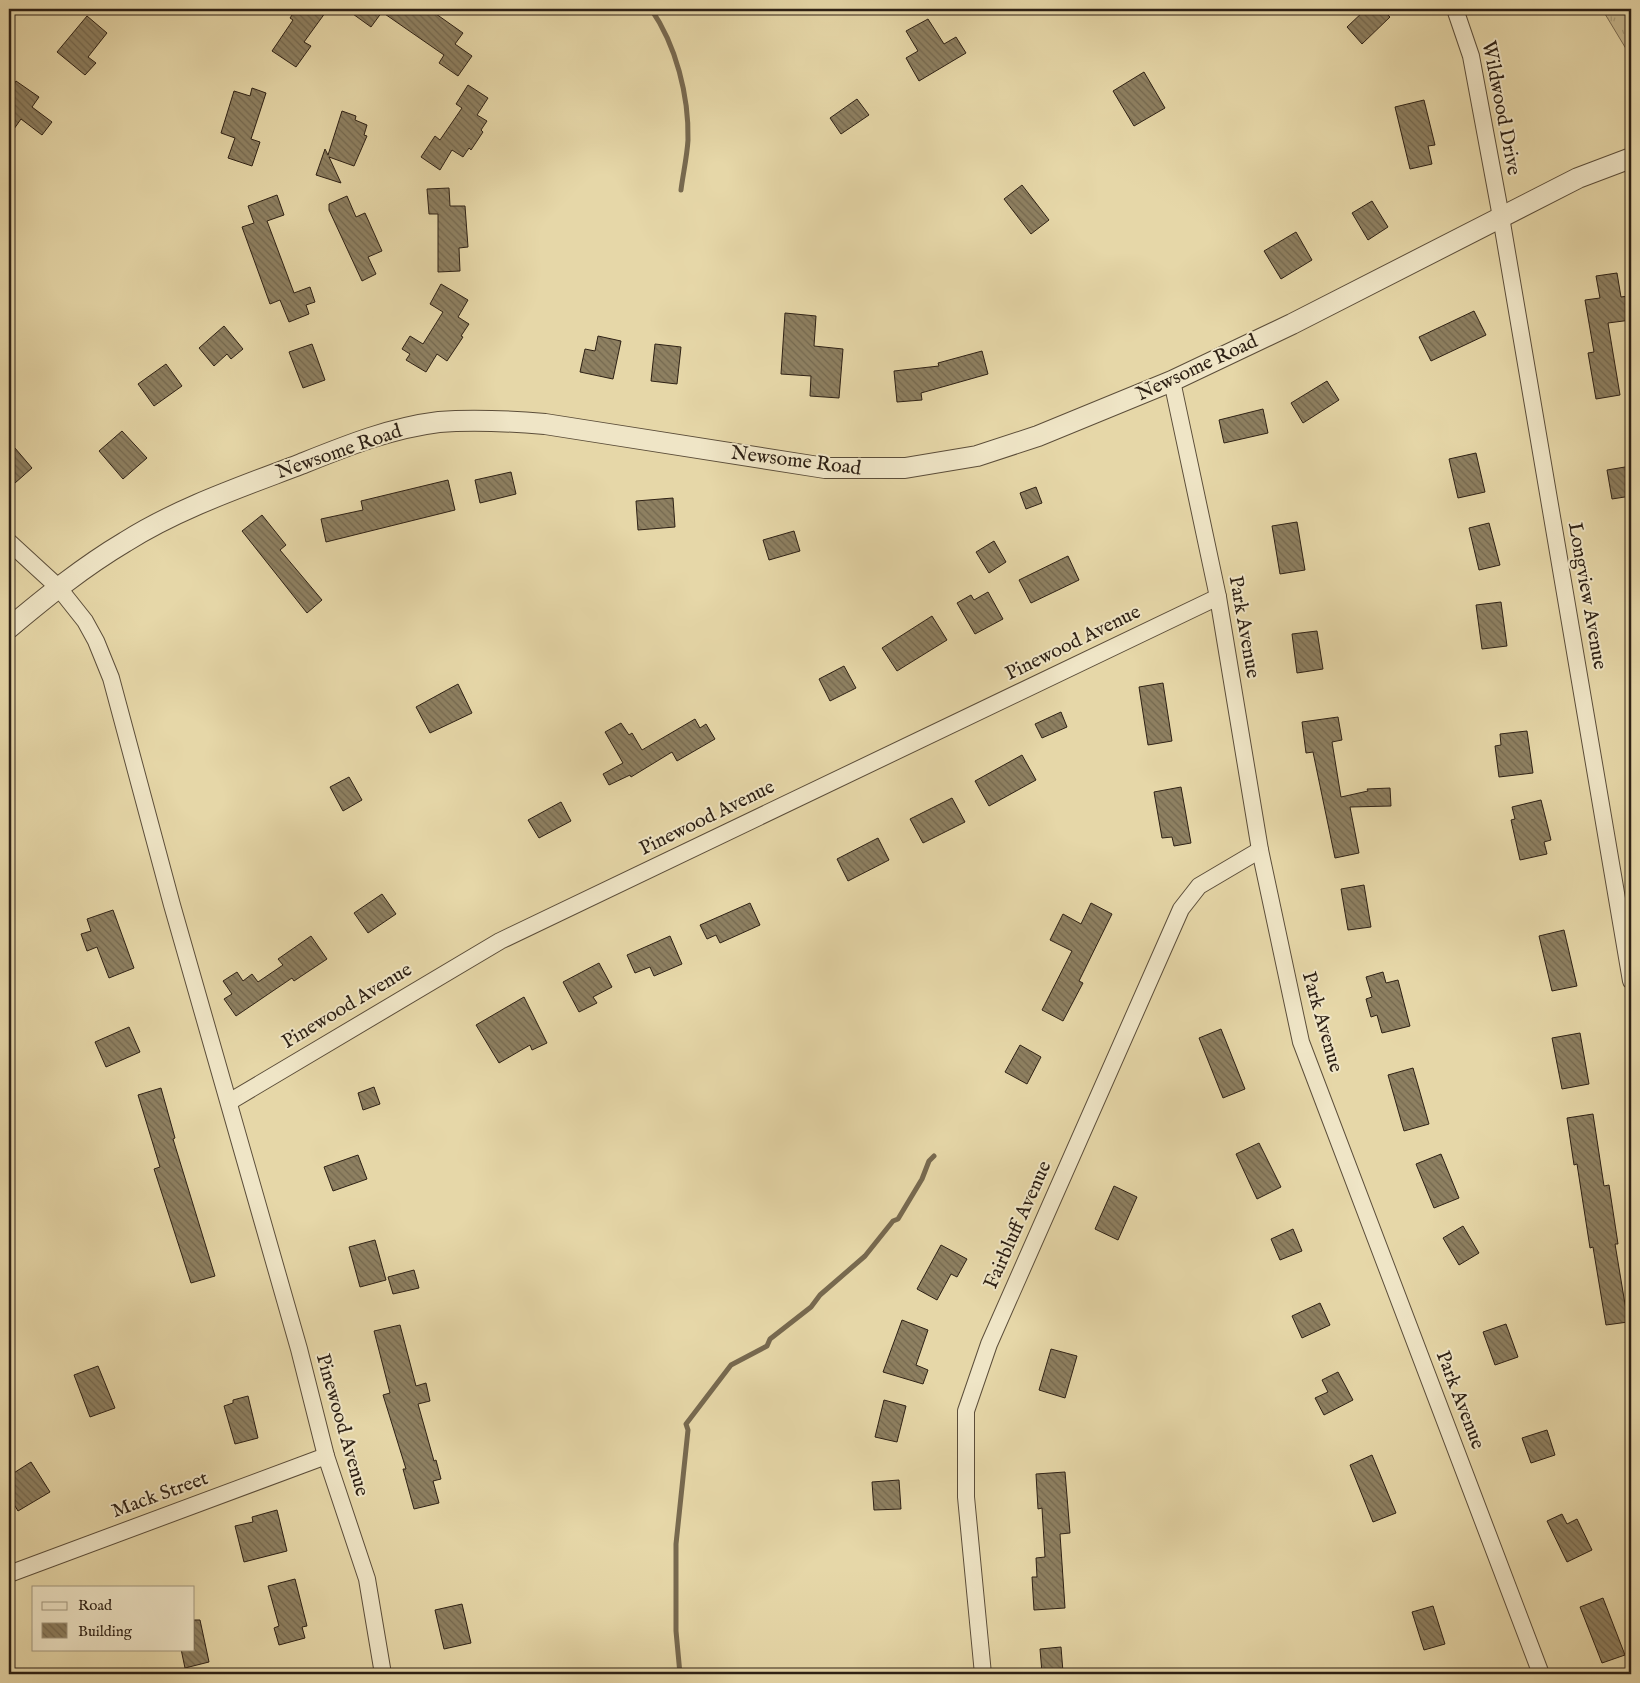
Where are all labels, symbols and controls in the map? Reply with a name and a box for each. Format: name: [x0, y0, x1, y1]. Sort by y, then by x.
street label: Wildwood Drive: [1476, 39, 1526, 177]
street label: Newsome Road: [1132, 329, 1262, 407]
street label: Newsome Road: [273, 419, 405, 485]
street label: Newsome Road: [729, 441, 863, 481]
street label: Longview Avenue: [1562, 520, 1612, 672]
street label: Park Avenue: [1223, 574, 1265, 680]
street label: Pinewood Avenue: [1001, 599, 1145, 687]
street label: Pinewood Avenue: [635, 774, 779, 862]
street label: Pinewood Avenue: [277, 957, 417, 1055]
street label: Park Avenue: [1296, 969, 1348, 1075]
street label: Fairbluff Avenue: [979, 1157, 1057, 1293]
street label: Park Avenue: [1430, 1347, 1490, 1453]
street label: Pinewood Avenue: [310, 1351, 374, 1499]
street label: Mack Street: [108, 1466, 212, 1524]
legend: [32, 1586, 195, 1650]
text: Road: [78, 1596, 113, 1615]
text: Building: [78, 1622, 133, 1641]

